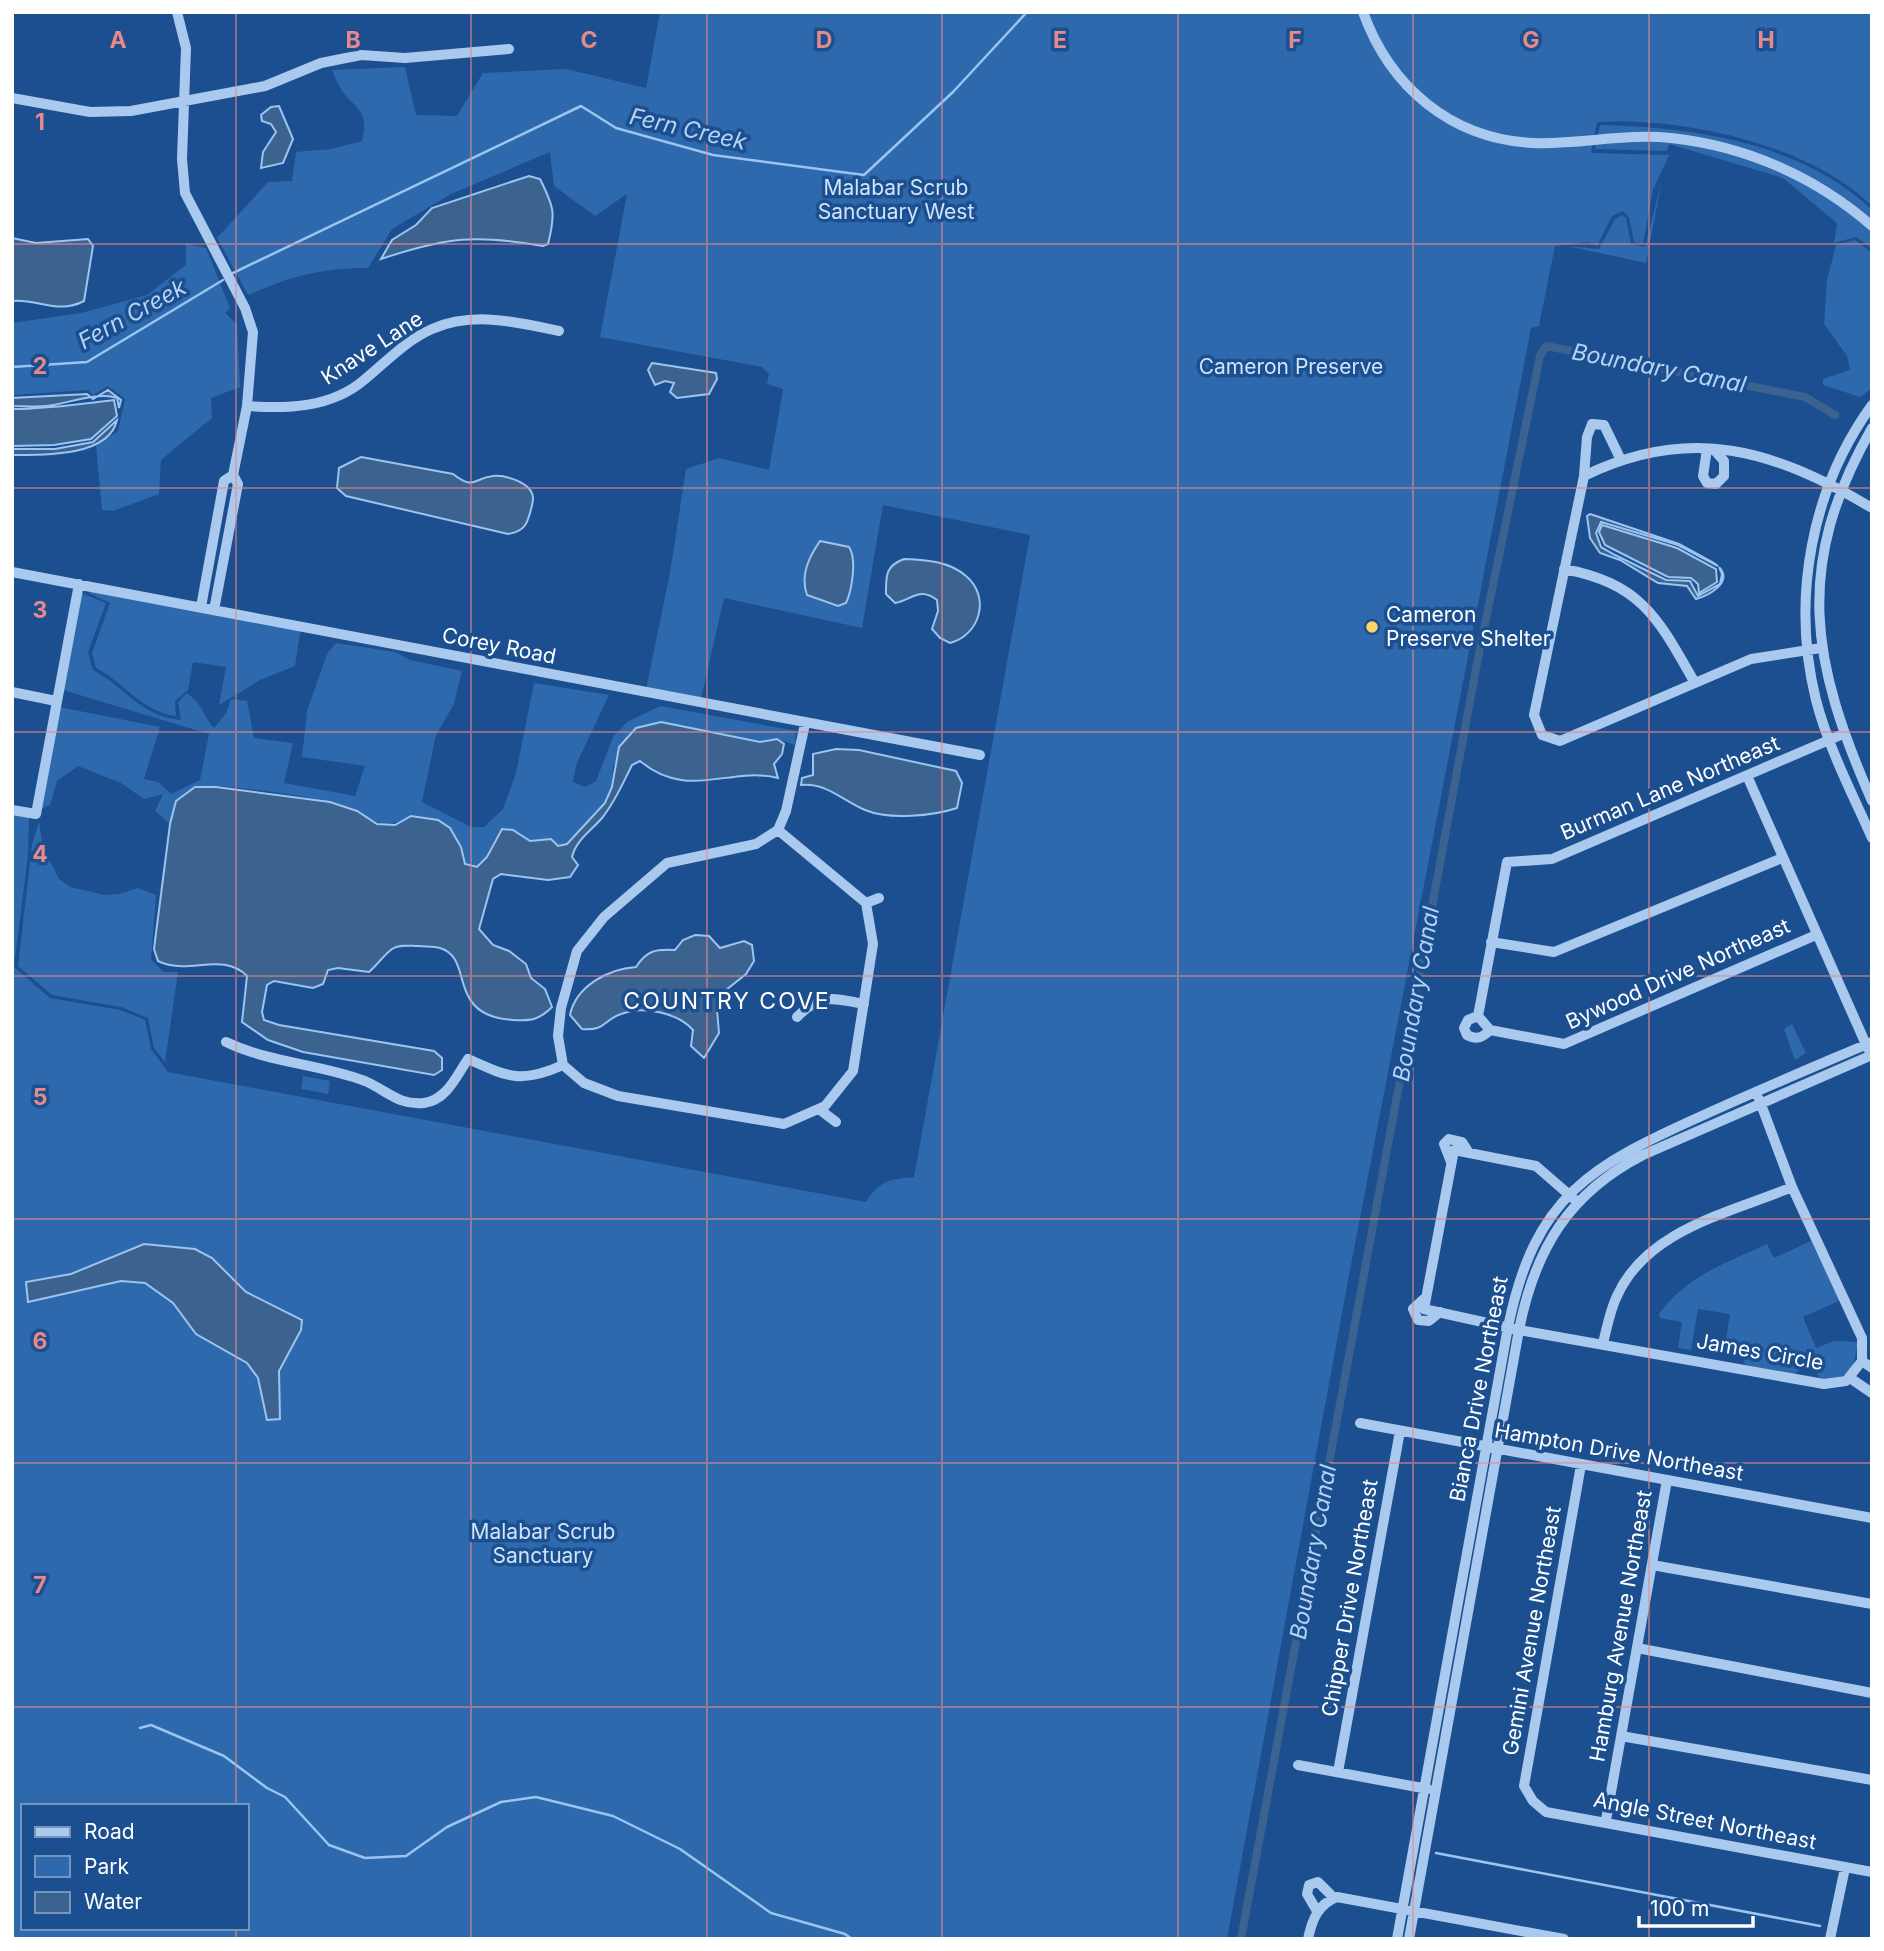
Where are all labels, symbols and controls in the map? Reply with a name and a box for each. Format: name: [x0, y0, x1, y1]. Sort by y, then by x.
text: A: [109, 26, 127, 54]
text: B: [345, 26, 361, 54]
text: C: [580, 26, 598, 54]
text: D: [816, 26, 832, 54]
text: E: [1053, 26, 1067, 54]
text: F: [1288, 26, 1302, 54]
text: G: [1522, 26, 1540, 54]
text: H: [1757, 26, 1775, 54]
water label: Fern Creek: [627, 102, 750, 156]
text: 1: [35, 108, 45, 136]
park label: Malabar Scrub Sanctuary West: [818, 175, 974, 224]
water label: Fern Creek: [73, 273, 191, 355]
street label: Knave Lane: [316, 306, 427, 390]
water label: Boundary Canal: [1570, 337, 1749, 399]
text: 2: [33, 352, 47, 380]
park label: Cameron Preserve: [1199, 354, 1383, 379]
text: 3: [33, 596, 47, 624]
place label: Cameron Preserve Shelter: [1386, 602, 1551, 651]
marker: Cameron Preserve Shelter: [1364, 619, 1380, 635]
street label: Corey Road: [440, 622, 558, 669]
street label: Burman Lane Northeast: [1557, 730, 1783, 845]
text: 4: [32, 840, 48, 868]
water label: Boundary Canal: [1387, 904, 1445, 1084]
street label: Bywood Drive Northeast: [1562, 913, 1794, 1034]
district label: COUNTRY COVE: [623, 987, 831, 1015]
text: 5: [33, 1083, 47, 1111]
street label: Bianca Drive Northeast: [1444, 1274, 1513, 1504]
text: 6: [33, 1327, 47, 1355]
street label: James Circle: [1695, 1328, 1826, 1375]
street label: Hampton Drive Northeast: [1493, 1417, 1746, 1486]
water label: Boundary Canal: [1284, 1462, 1342, 1642]
street label: Chipper Drive Northeast: [1316, 1477, 1383, 1719]
street label: Hamburg Avenue Northeast: [1584, 1488, 1657, 1764]
street label: Gemini Avenue Northeast: [1497, 1504, 1566, 1757]
park label: Malabar Scrub Sanctuary: [471, 1519, 615, 1568]
text: 7: [33, 1571, 47, 1599]
street label: Angle Street Northeast: [1592, 1787, 1819, 1854]
legend: [21, 1804, 248, 1930]
text: Road: [84, 1819, 135, 1844]
text: Park: [84, 1854, 129, 1879]
scale bar: [1639, 1884, 1753, 1928]
text: Water: [84, 1889, 142, 1914]
text: 100 m: [1650, 1896, 1709, 1921]

